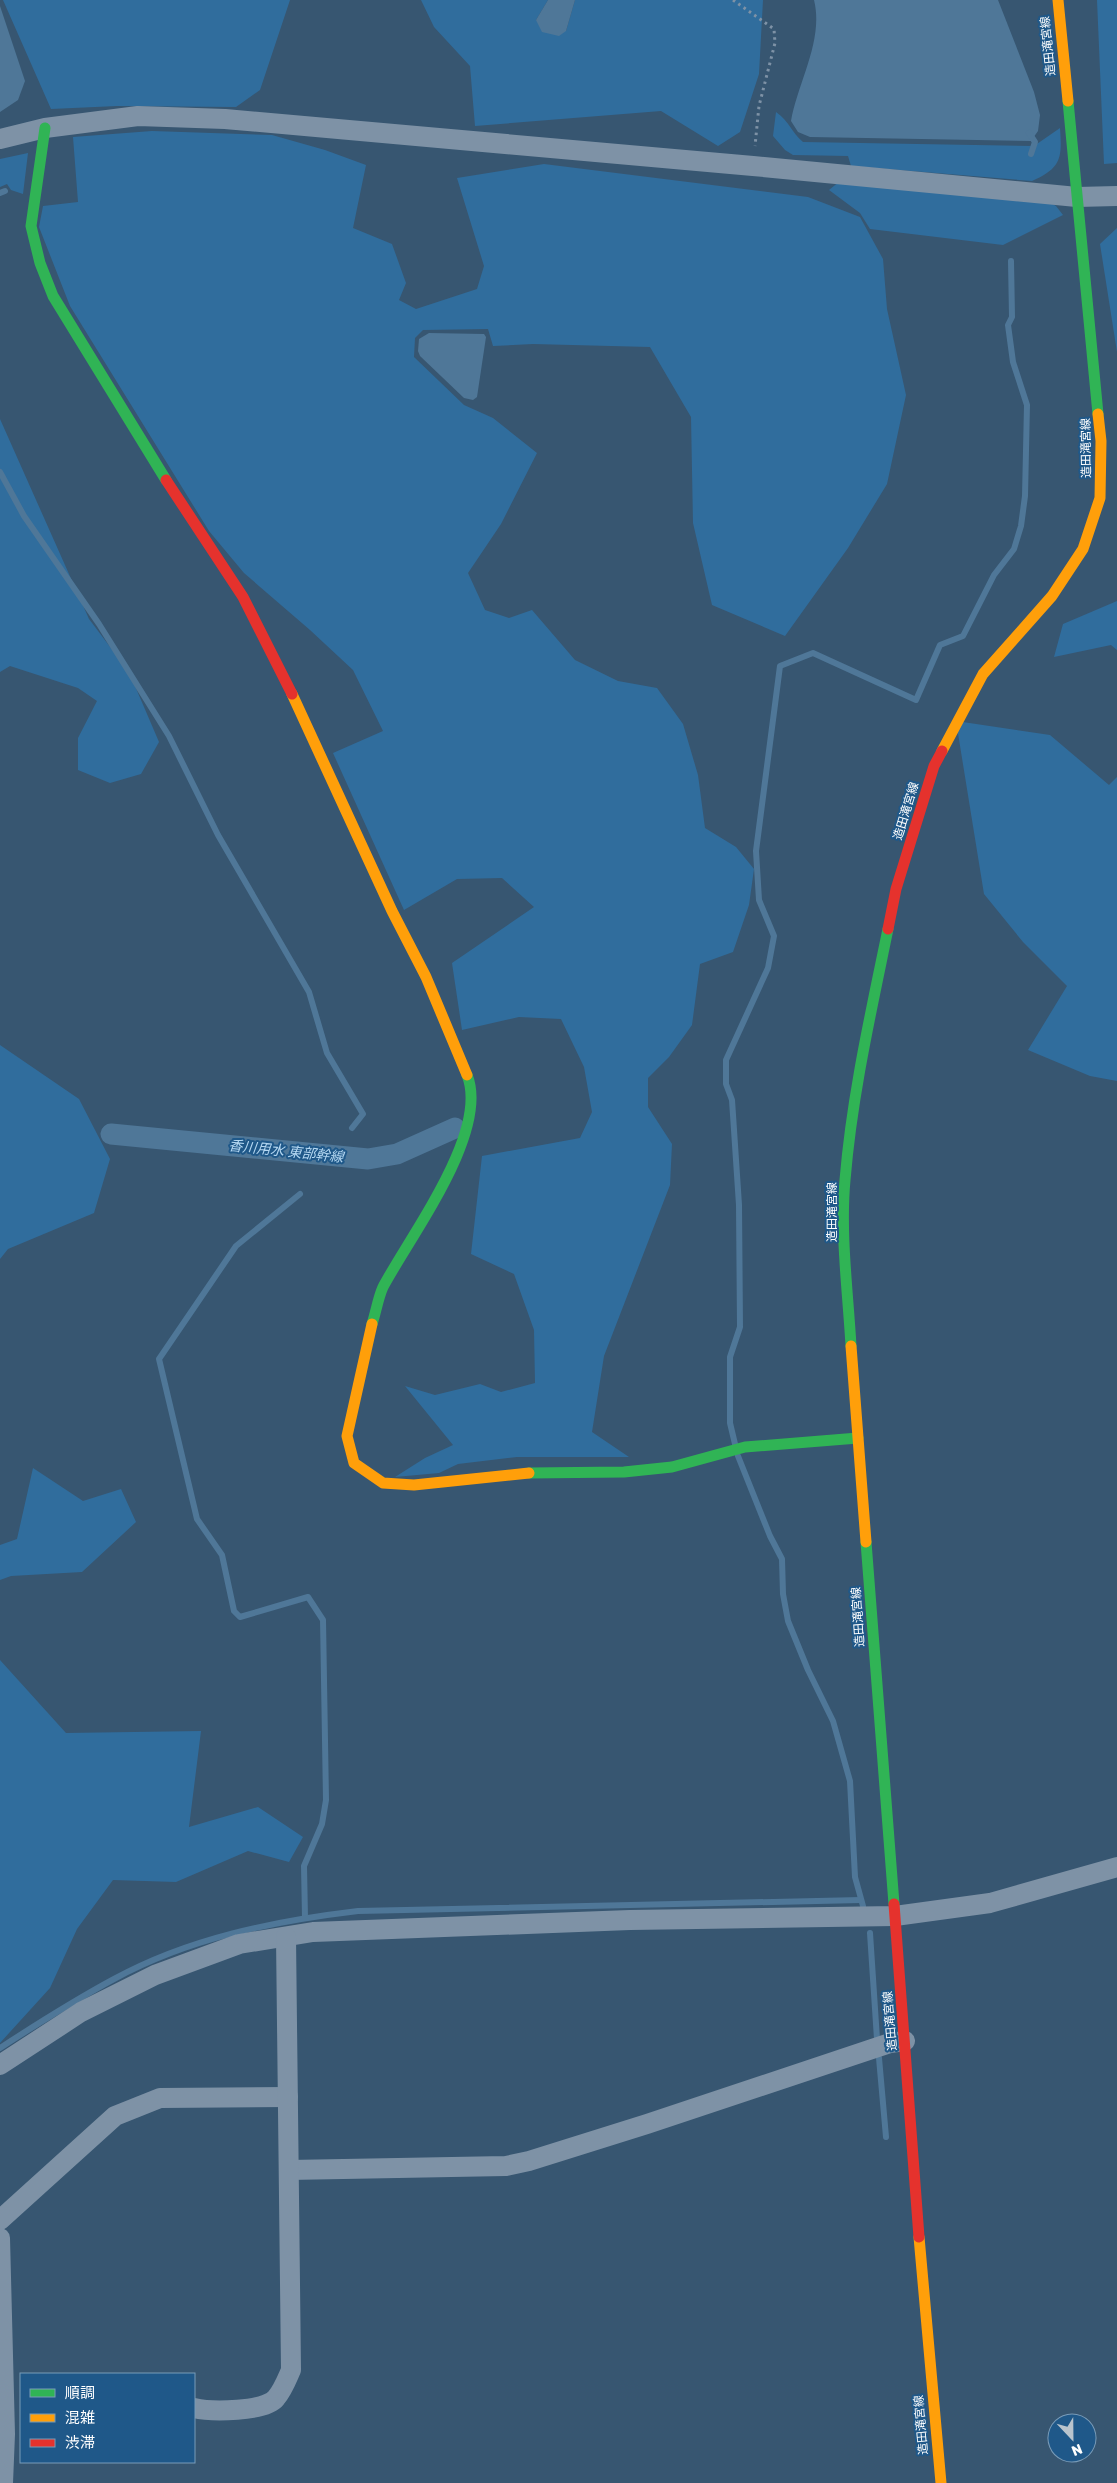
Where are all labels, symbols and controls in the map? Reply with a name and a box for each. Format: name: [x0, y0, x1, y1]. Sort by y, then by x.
street label: 造田滝宮線: [1038, 15, 1058, 77]
street label: 造田滝宮線: [1078, 418, 1094, 478]
street label: 造田滝宮線: [891, 780, 921, 842]
water label: 香川用水 東部幹線: [228, 1137, 346, 1166]
street label: 造田滝宮線: [825, 1182, 839, 1242]
street label: 造田滝宮線: [849, 1587, 867, 1647]
street label: 造田滝宮線: [880, 1990, 900, 2052]
legend: [20, 2373, 195, 2463]
text: 順調: [65, 2384, 95, 2402]
street label: 造田滝宮線: [911, 2394, 931, 2456]
text: 混雑: [65, 2409, 95, 2427]
north arrow: [1047, 2413, 1097, 2463]
text: 渋滞: [65, 2434, 95, 2452]
text: N: [1069, 2440, 1085, 2459]

